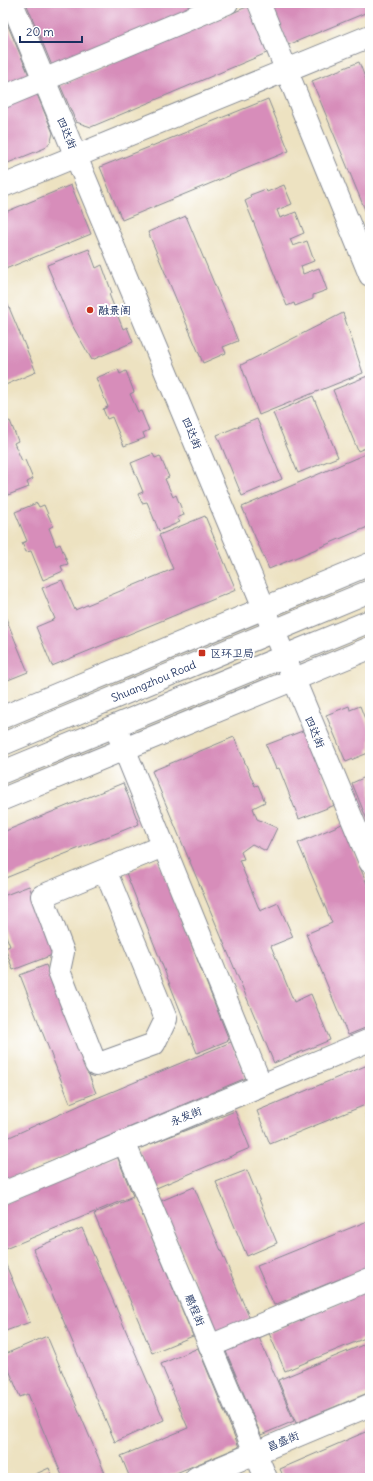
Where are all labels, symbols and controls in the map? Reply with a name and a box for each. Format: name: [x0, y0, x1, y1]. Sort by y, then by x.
scale bar: [20, 18, 82, 44]
text: 20 m: [26, 24, 54, 39]
street label: 四达街: [54, 115, 80, 152]
place label: 融景阁: [98, 303, 131, 317]
marker: 融景阁: [85, 305, 95, 315]
street label: 四达街: [179, 415, 205, 452]
place label: 区环卫局: [210, 646, 254, 660]
marker: 区环卫局: [197, 648, 207, 658]
street label: Shuangzhou Road: [109, 657, 198, 705]
street label: 四达街: [302, 714, 328, 751]
street label: 永发街: [168, 1103, 205, 1129]
street label: 鹏程街: [182, 1292, 208, 1329]
street label: 昌盛街: [265, 1428, 302, 1454]

